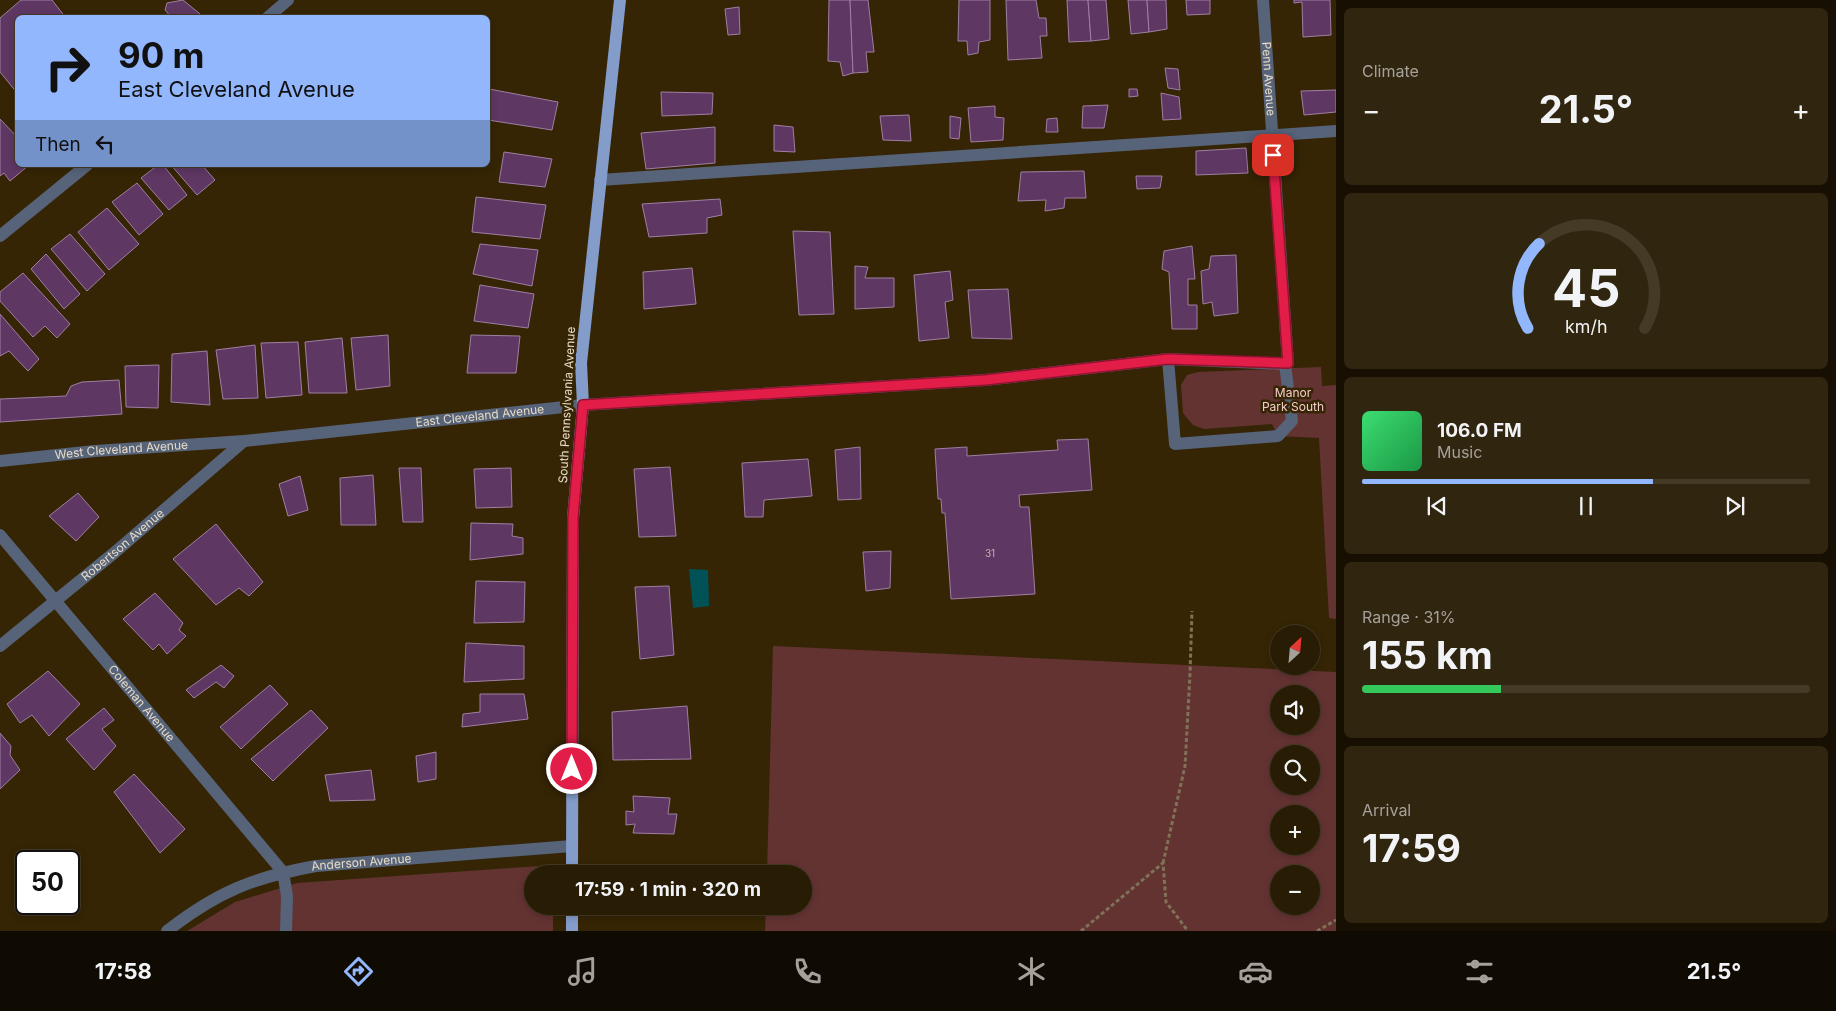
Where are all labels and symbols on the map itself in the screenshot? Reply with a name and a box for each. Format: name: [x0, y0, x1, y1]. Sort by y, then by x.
street label: Penn Avenue: [1259, 41, 1279, 116]
pin: [1252, 134, 1294, 176]
street label: South Pennsylvania Avenue: [555, 326, 578, 484]
park label: Manor Park South: [1262, 385, 1324, 414]
street label: East Cleveland Avenue: [415, 401, 545, 430]
street label: West Cleveland Avenue: [54, 437, 188, 462]
street label: Robertson Avenue: [78, 505, 167, 584]
house number: 31: [985, 547, 995, 559]
north arrow: [1270, 625, 1320, 675]
street label: Coleman Avenue: [105, 662, 178, 745]
position arrow: [545, 742, 597, 794]
speed limit sign: 50: [15, 850, 80, 915]
street label: Anderson Avenue: [310, 851, 412, 874]

